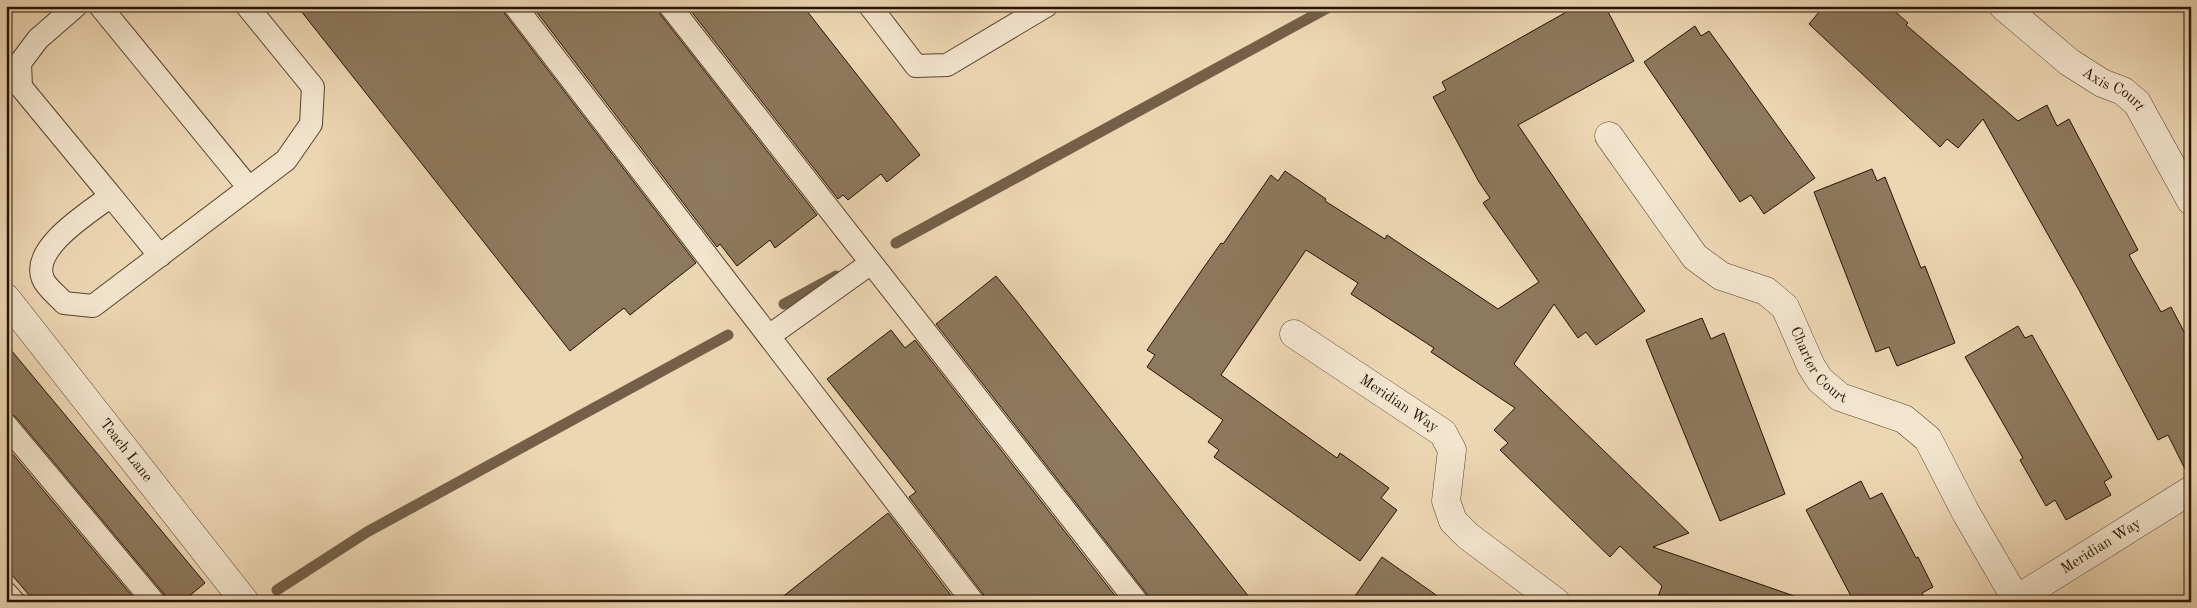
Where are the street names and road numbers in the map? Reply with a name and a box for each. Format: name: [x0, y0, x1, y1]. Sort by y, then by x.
street label: Axis Court: [2079, 65, 2147, 114]
street label: Charter Court: [1787, 324, 1848, 406]
street label: Meridian Way: [1357, 372, 1441, 435]
street label: Teach Lane: [97, 416, 155, 485]
street label: Meridian Way: [2058, 516, 2144, 577]

